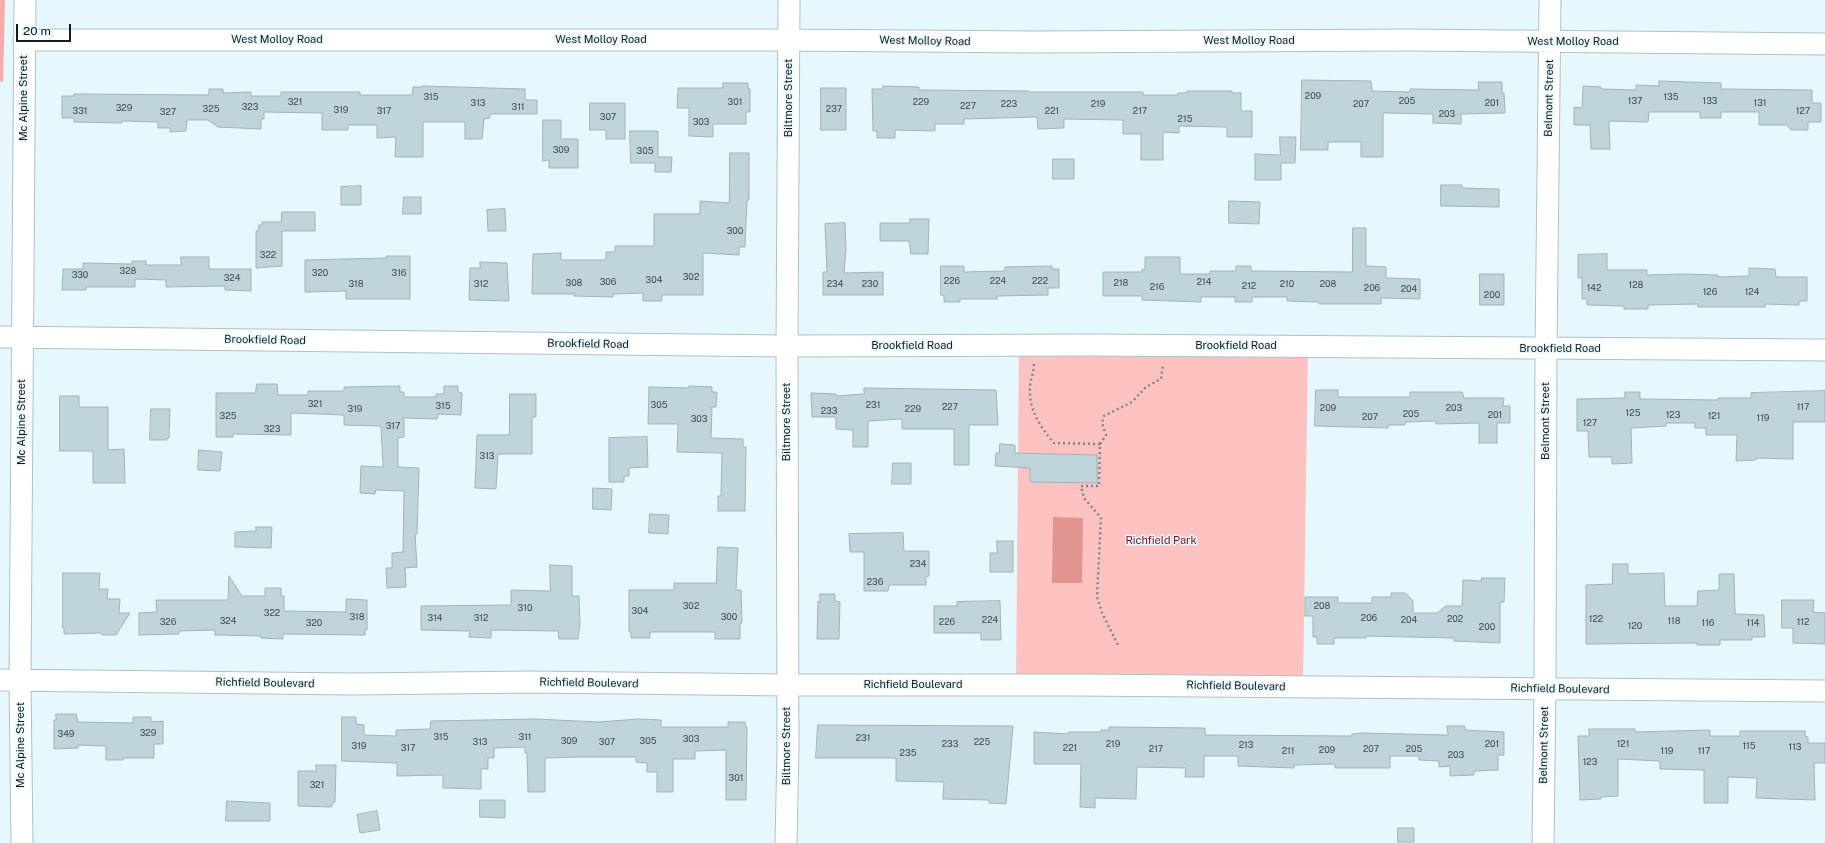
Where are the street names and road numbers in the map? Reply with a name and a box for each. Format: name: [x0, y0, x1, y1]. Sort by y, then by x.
street label: West Molloy Road: [231, 33, 323, 47]
street label: West Molloy Road: [555, 33, 647, 47]
street label: West Molloy Road: [879, 34, 971, 48]
street label: West Molloy Road: [1203, 34, 1295, 48]
street label: West Molloy Road: [1527, 35, 1619, 49]
street label: Mc Alpine Street: [17, 55, 31, 141]
street label: Biltmore Street: [782, 59, 796, 137]
street label: Belmont Street: [1542, 59, 1556, 137]
street label: Brookfield Road: [224, 333, 306, 347]
street label: Brookfield Road: [547, 337, 629, 351]
street label: Brookfield Road: [871, 339, 953, 353]
street label: Brookfield Road: [1195, 339, 1277, 353]
street label: Brookfield Road: [1519, 342, 1601, 356]
street label: Mc Alpine Street: [15, 379, 29, 465]
street label: Belmont Street: [1539, 382, 1553, 460]
street label: Biltmore Street: [780, 383, 794, 461]
street label: Richfield Boulevard: [215, 676, 315, 690]
street label: Richfield Boulevard: [539, 676, 639, 690]
street label: Richfield Boulevard: [863, 678, 963, 692]
street label: Richfield Boulevard: [1186, 679, 1286, 693]
street label: Richfield Boulevard: [1510, 682, 1610, 696]
street label: Mc Alpine Street: [14, 702, 28, 788]
street label: Belmont Street: [1537, 706, 1551, 784]
street label: Biltmore Street: [780, 707, 794, 785]

